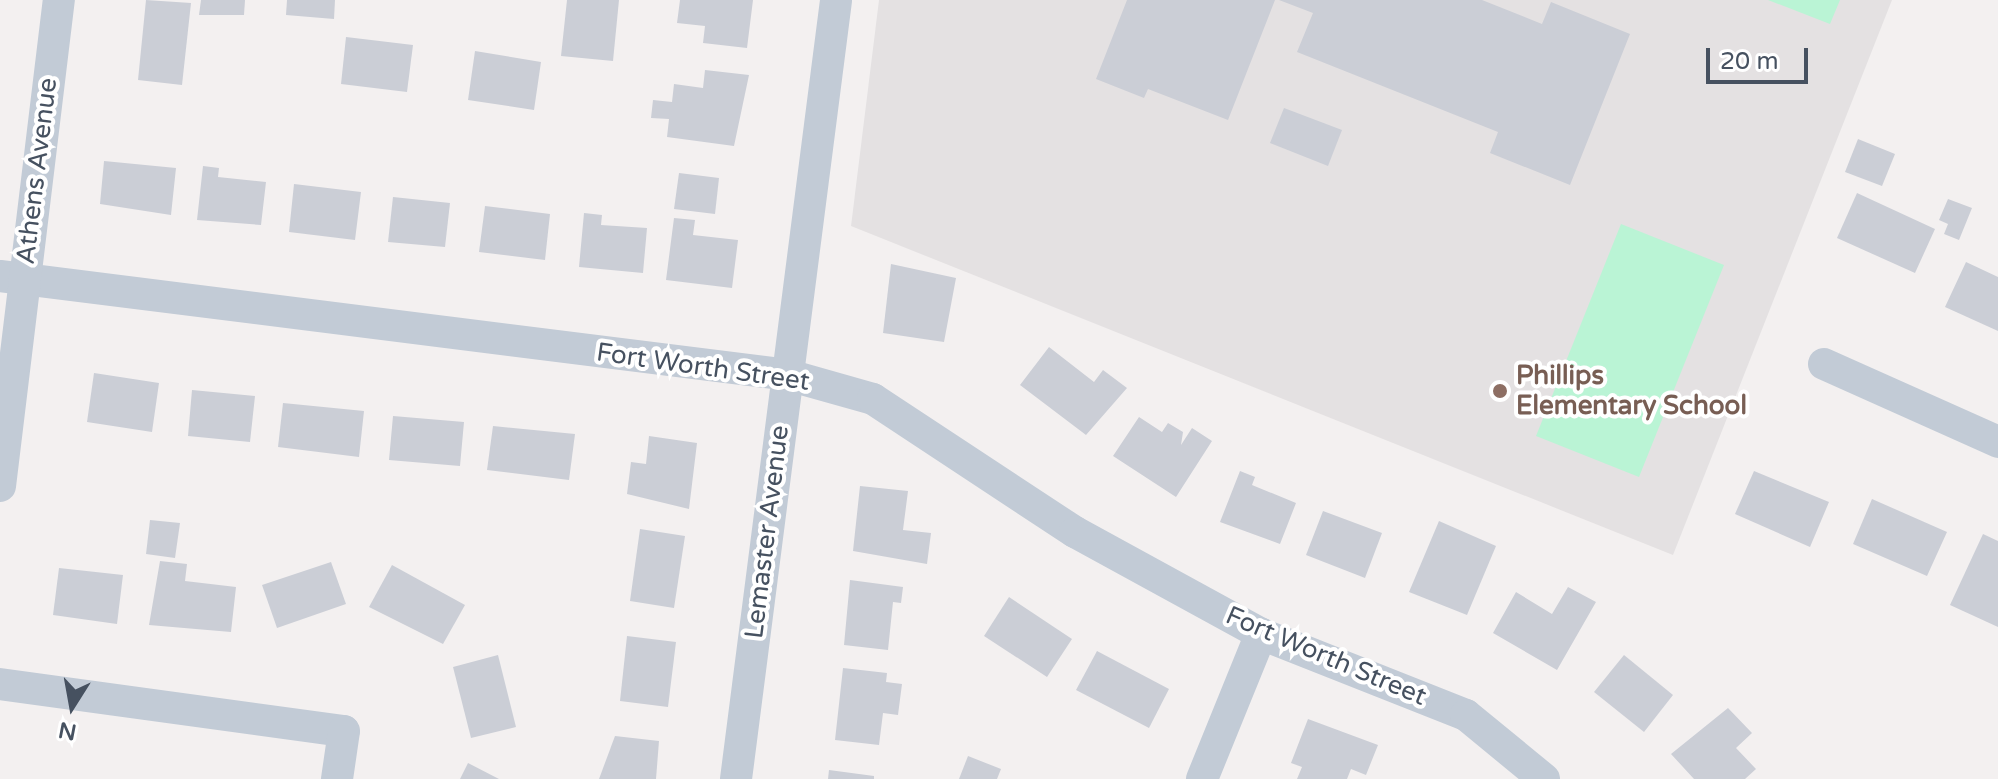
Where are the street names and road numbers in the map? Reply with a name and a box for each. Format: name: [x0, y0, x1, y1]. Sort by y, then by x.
street label: Athens Avenue: [10, 76, 64, 266]
street label: Fort Worth Street: [594, 337, 812, 397]
street label: Lemaster Avenue: [738, 424, 796, 640]
street label: Fort Worth Street: [1221, 600, 1431, 712]

